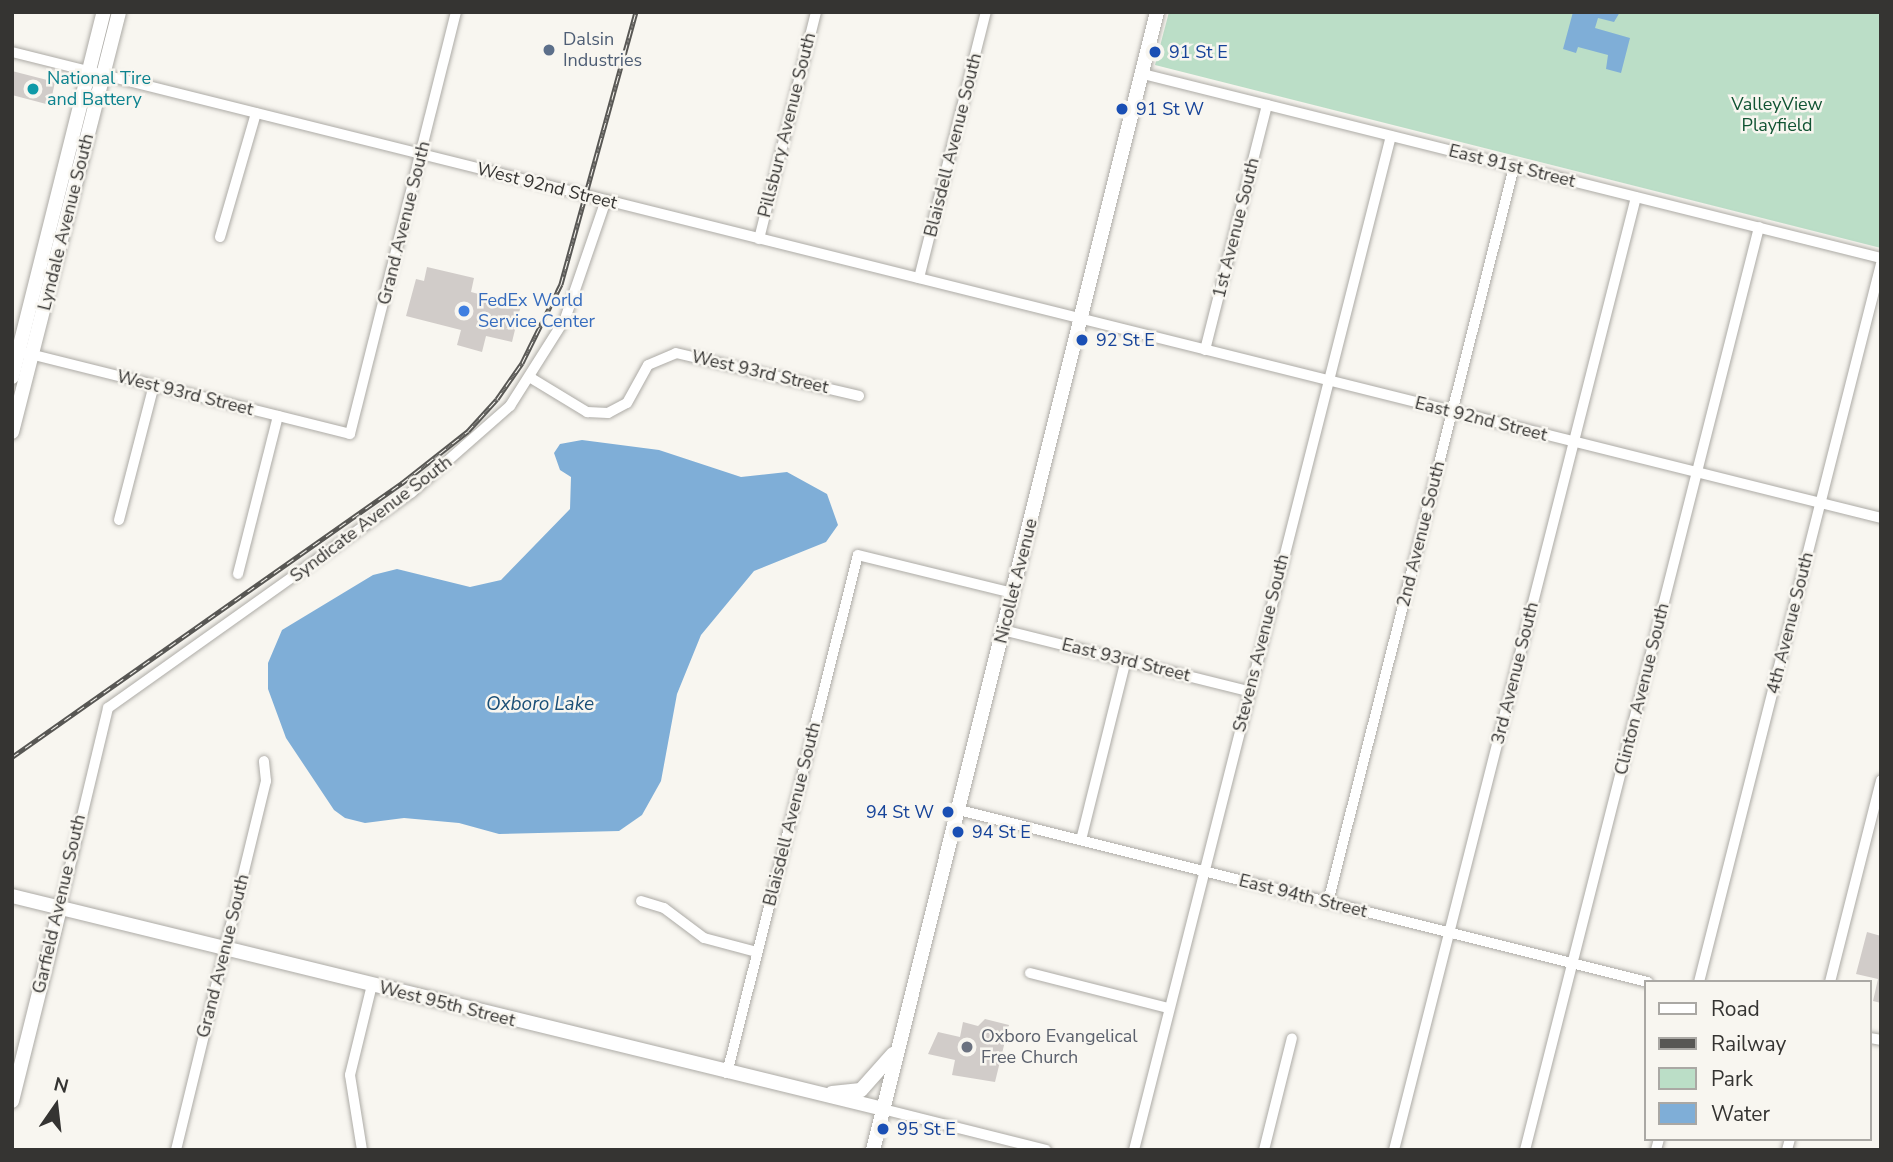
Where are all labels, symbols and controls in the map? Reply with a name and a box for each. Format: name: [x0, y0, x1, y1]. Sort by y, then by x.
place label: Dalsin Industries: [563, 29, 642, 72]
street label: Pillsbury Avenue South: [754, 30, 820, 220]
place label: 91 St E: [1169, 41, 1228, 63]
marker: Dalsin Industries: [541, 42, 557, 58]
marker: 91 St E: [1147, 44, 1163, 60]
street label: Blaisdell Avenue South: [920, 51, 986, 239]
place label: National Tire and Battery: [47, 68, 151, 110]
marker: National Tire and Battery: [25, 81, 41, 97]
park label: ValleyView Playfield: [1731, 94, 1823, 136]
place label: 91 St W: [1136, 98, 1204, 120]
marker: 91 St W: [1114, 101, 1130, 117]
street label: Lyndale Avenue South: [34, 131, 98, 313]
street label: Grand Avenue South: [373, 139, 435, 307]
street label: East 91st Street: [1447, 140, 1577, 192]
street label: 1st Avenue South: [1208, 156, 1264, 300]
street label: West 92nd Street: [475, 158, 619, 214]
place label: FedEx World Service Center: [478, 290, 595, 332]
marker: FedEx World Service Center: [456, 303, 472, 319]
place label: 92 St E: [1096, 329, 1155, 351]
marker: 92 St E: [1074, 332, 1090, 348]
street label: West 93rd Street: [689, 346, 831, 398]
street label: West 93rd Street: [114, 366, 256, 420]
street label: East 92nd Street: [1413, 392, 1549, 446]
street label: Syndicate Avenue South: [286, 451, 456, 587]
street label: 2nd Avenue South: [1392, 459, 1450, 609]
street label: Nicollet Avenue: [990, 516, 1042, 646]
street label: 4th Avenue South: [1762, 550, 1818, 696]
street label: Stevens Avenue South: [1228, 552, 1294, 734]
street label: 3rd Avenue South: [1487, 600, 1543, 746]
street label: Clinton Avenue South: [1610, 601, 1674, 777]
street label: East 93rd Street: [1060, 634, 1192, 686]
water label: Oxboro Lake: [486, 694, 594, 716]
street label: Blaisdell Avenue South: [759, 720, 825, 908]
place label: 94 St W: [866, 801, 934, 823]
marker: 94 St W: [940, 804, 956, 820]
street label: Garfield Avenue South: [28, 812, 90, 996]
place label: 94 St E: [972, 821, 1031, 843]
marker: 94 St E: [950, 824, 966, 840]
street label: East 94th Street: [1237, 870, 1369, 922]
street label: Grand Avenue South: [192, 872, 254, 1040]
street label: West 95th Street: [377, 977, 517, 1031]
legend: [1644, 980, 1872, 1141]
text: Road: [1711, 995, 1760, 1023]
place label: Oxboro Evangelical Free Church: [981, 1026, 1138, 1068]
text: Railway: [1711, 1030, 1786, 1058]
marker: Oxboro Evangelical Free Church: [959, 1039, 975, 1055]
text: Park: [1711, 1065, 1753, 1093]
north arrow: [21, 1071, 91, 1141]
text: N: [51, 1071, 71, 1100]
text: Water: [1711, 1100, 1770, 1128]
place label: 95 St E: [897, 1118, 956, 1140]
marker: 95 St E: [875, 1121, 891, 1137]

